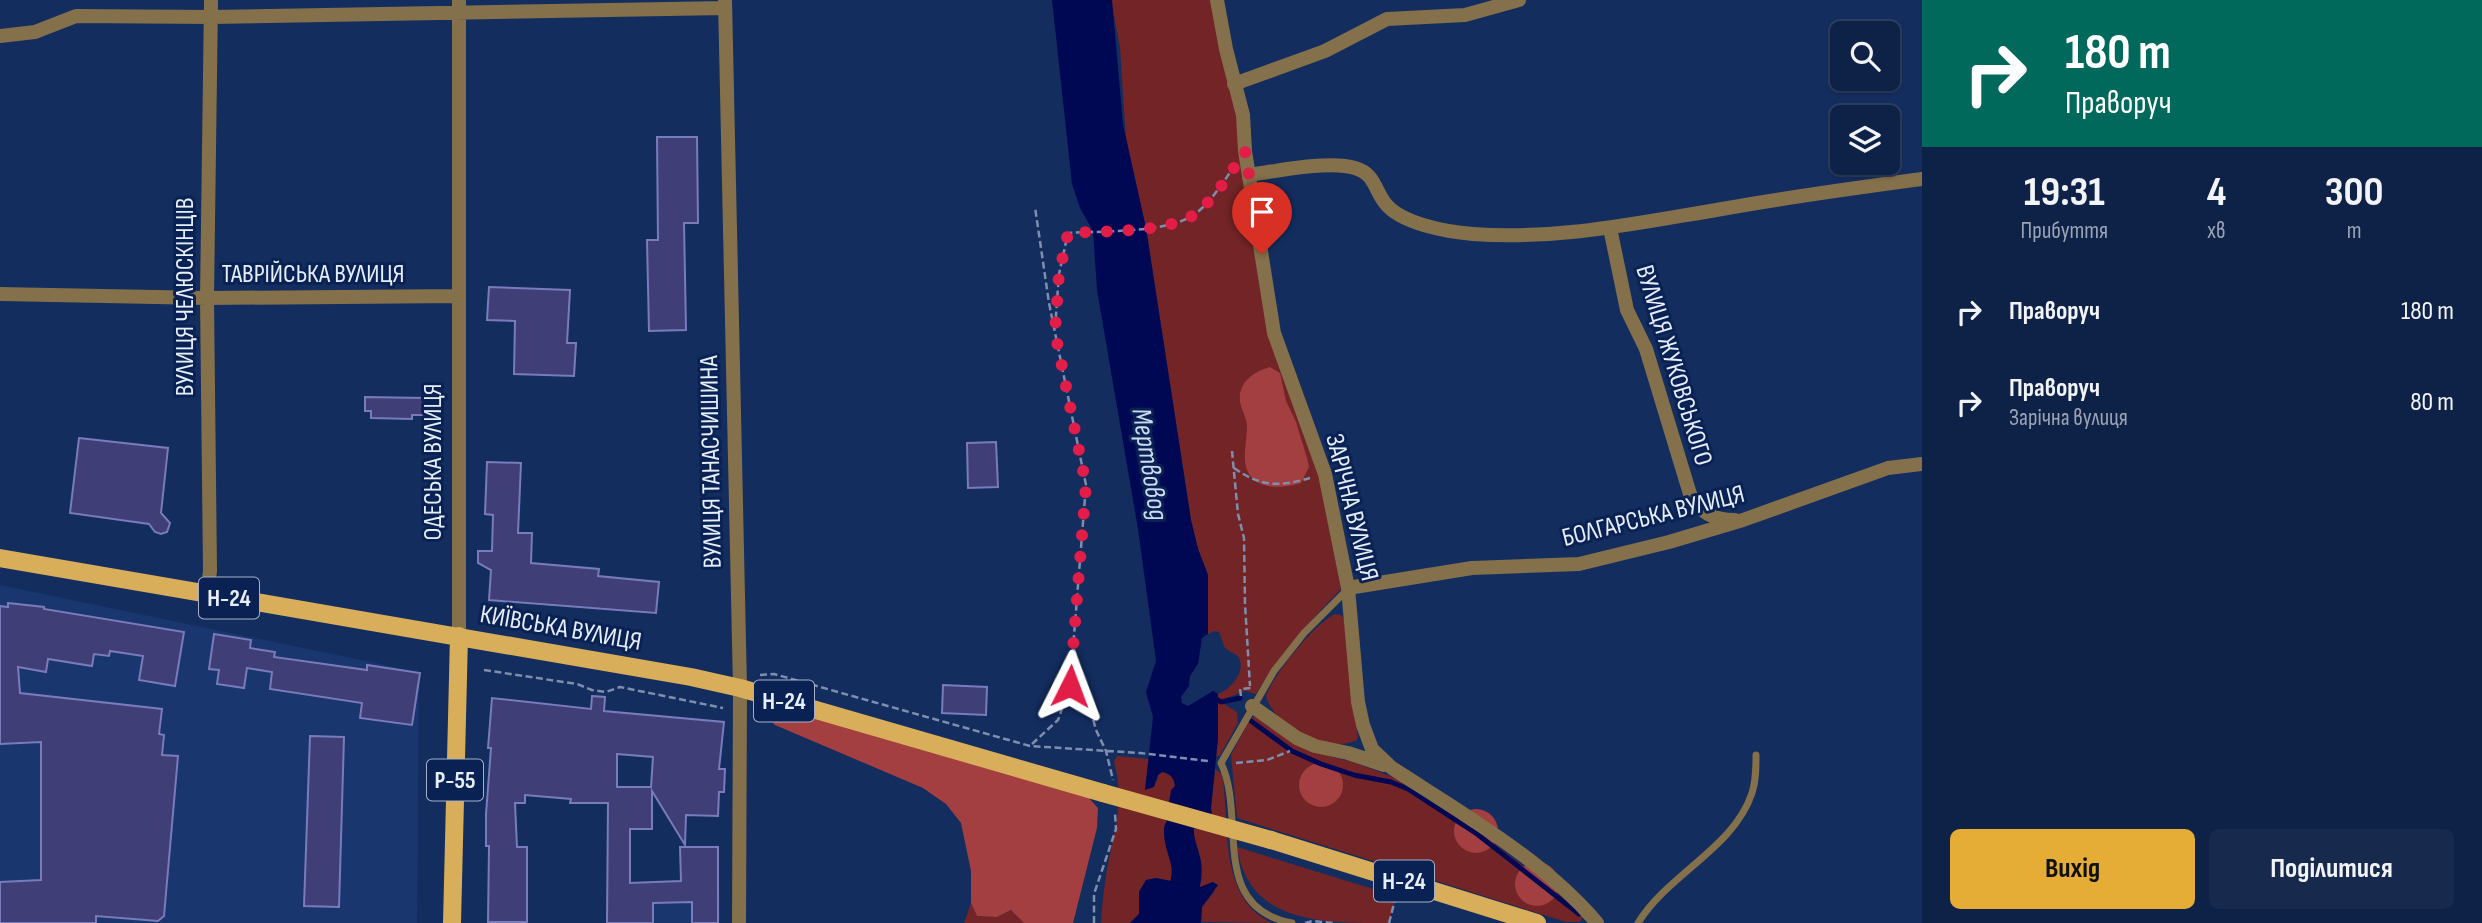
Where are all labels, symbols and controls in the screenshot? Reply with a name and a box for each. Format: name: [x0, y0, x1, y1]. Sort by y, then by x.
map controls: [1830, 21, 1900, 175]
button: search: [1830, 21, 1900, 91]
text: 180 m: [2065, 24, 2171, 83]
icon: right: [1950, 28, 2041, 119]
text: Праворуч: [2065, 84, 2172, 123]
button: layers: [1830, 105, 1900, 175]
text: 19:31: [2024, 167, 2105, 218]
text: 4: [2207, 167, 2226, 218]
text: 300: [2325, 167, 2383, 218]
pin: [1232, 182, 1292, 254]
icon: arrive: [1243, 193, 1281, 231]
street label: ВУЛИЦЯ ЧЕЛЮСКІНЦІВ: [170, 198, 201, 396]
text: Прибуття: [2021, 217, 2108, 245]
text: хв: [2207, 217, 2226, 245]
text: m: [2347, 217, 2361, 245]
street label: ТАВРІЙСЬКА ВУЛИЦЯ: [221, 259, 405, 290]
street label: ВУЛИЦЯ ЖУКОВСЬКОГО: [1628, 262, 1719, 469]
icon: right: [1950, 293, 1988, 331]
text: Праворуч: [2009, 296, 2100, 327]
text: 180 m: [2401, 296, 2454, 327]
street label: ВУЛИЦЯ ТАНАСЧИШИНА: [694, 354, 729, 569]
text: Праворуч: [2009, 373, 2100, 404]
street label: ОДЕСЬКА ВУЛИЦЯ: [418, 383, 449, 541]
icon: right: [1950, 384, 1988, 422]
text: 80 m: [2410, 387, 2454, 418]
text: Зарічна вулиця: [2009, 404, 2128, 432]
water label: Мертвовод: [1124, 406, 1175, 523]
street label: ЗАРІЧНА ВУЛИЦЯ: [1318, 431, 1385, 584]
street label: БОЛГАРСЬКА ВУЛИЦЯ: [1559, 479, 1748, 554]
road number: Н-24: [199, 578, 259, 618]
street label: КИЇВСЬКА ВУЛИЦЯ: [478, 599, 644, 658]
position arrow: [1033, 649, 1107, 723]
road number: Н-24: [754, 680, 814, 722]
road number: Р-55: [427, 760, 483, 800]
button: Вихід: [1950, 829, 2195, 909]
button: Поділитися: [2209, 829, 2454, 909]
road number: Н-24: [1374, 860, 1434, 902]

